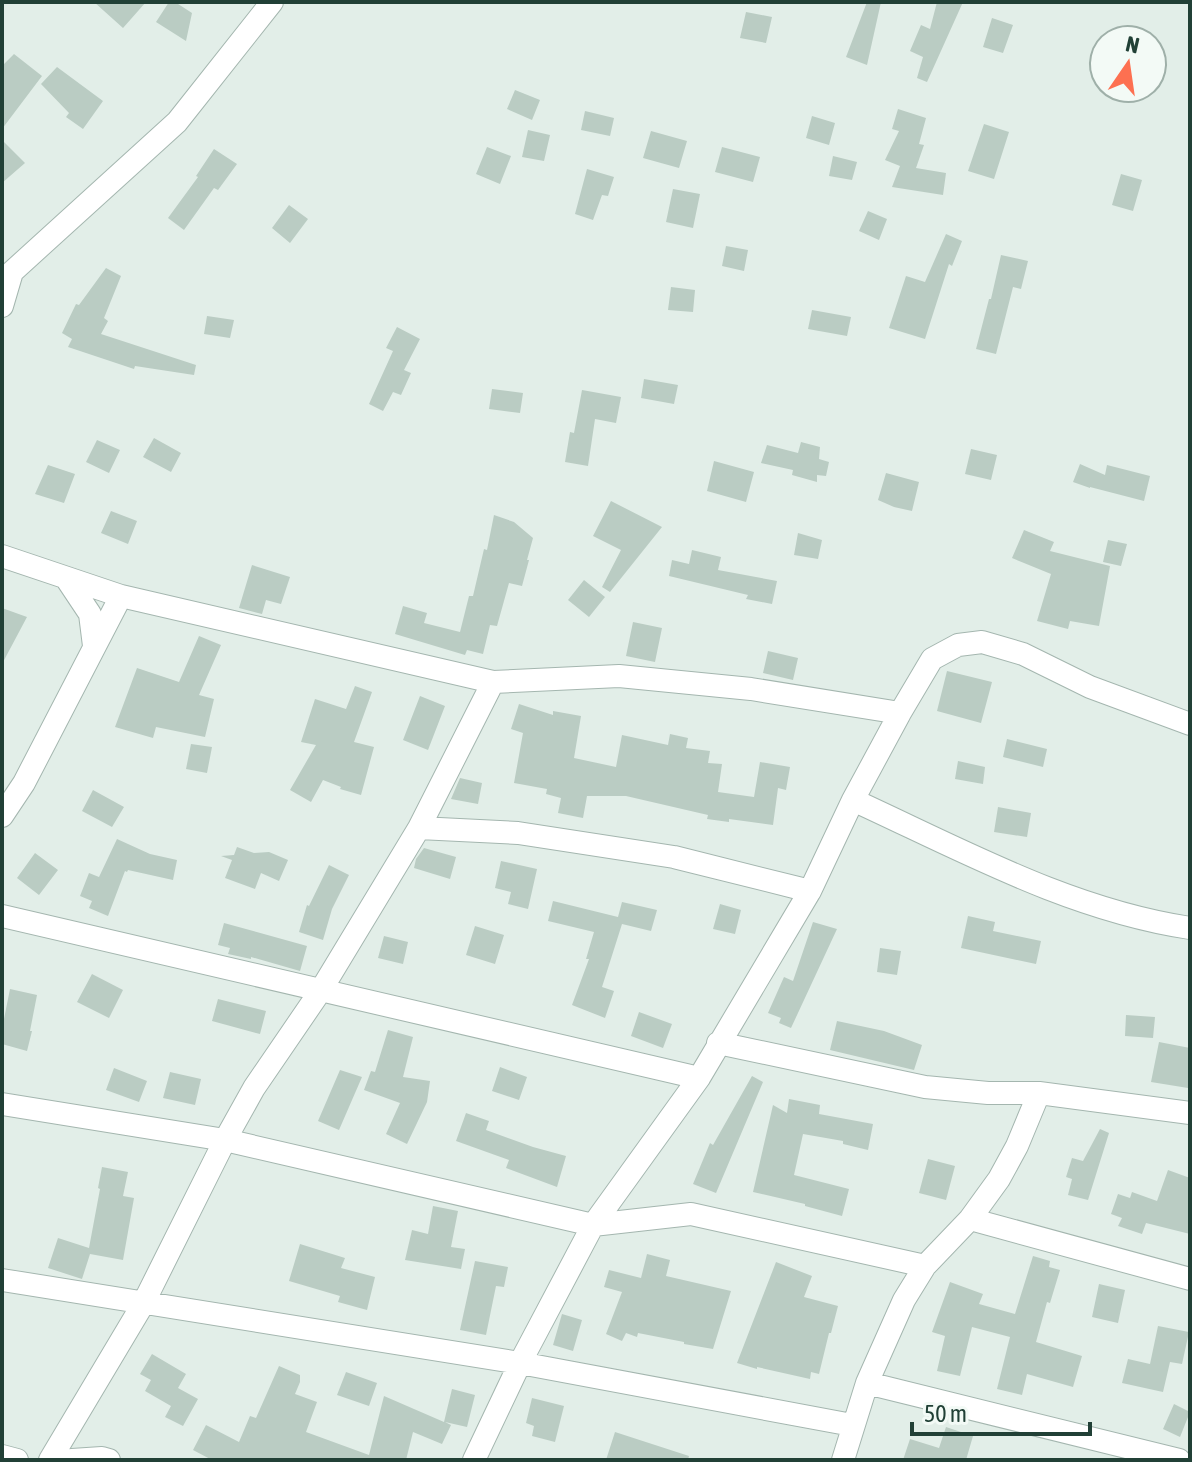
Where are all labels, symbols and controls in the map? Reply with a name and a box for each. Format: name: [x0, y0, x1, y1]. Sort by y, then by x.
north arrow: [1088, 24, 1168, 104]
text: N: [1123, 30, 1142, 59]
scale bar: [912, 1386, 1090, 1436]
text: 50 m: [924, 1400, 967, 1427]

